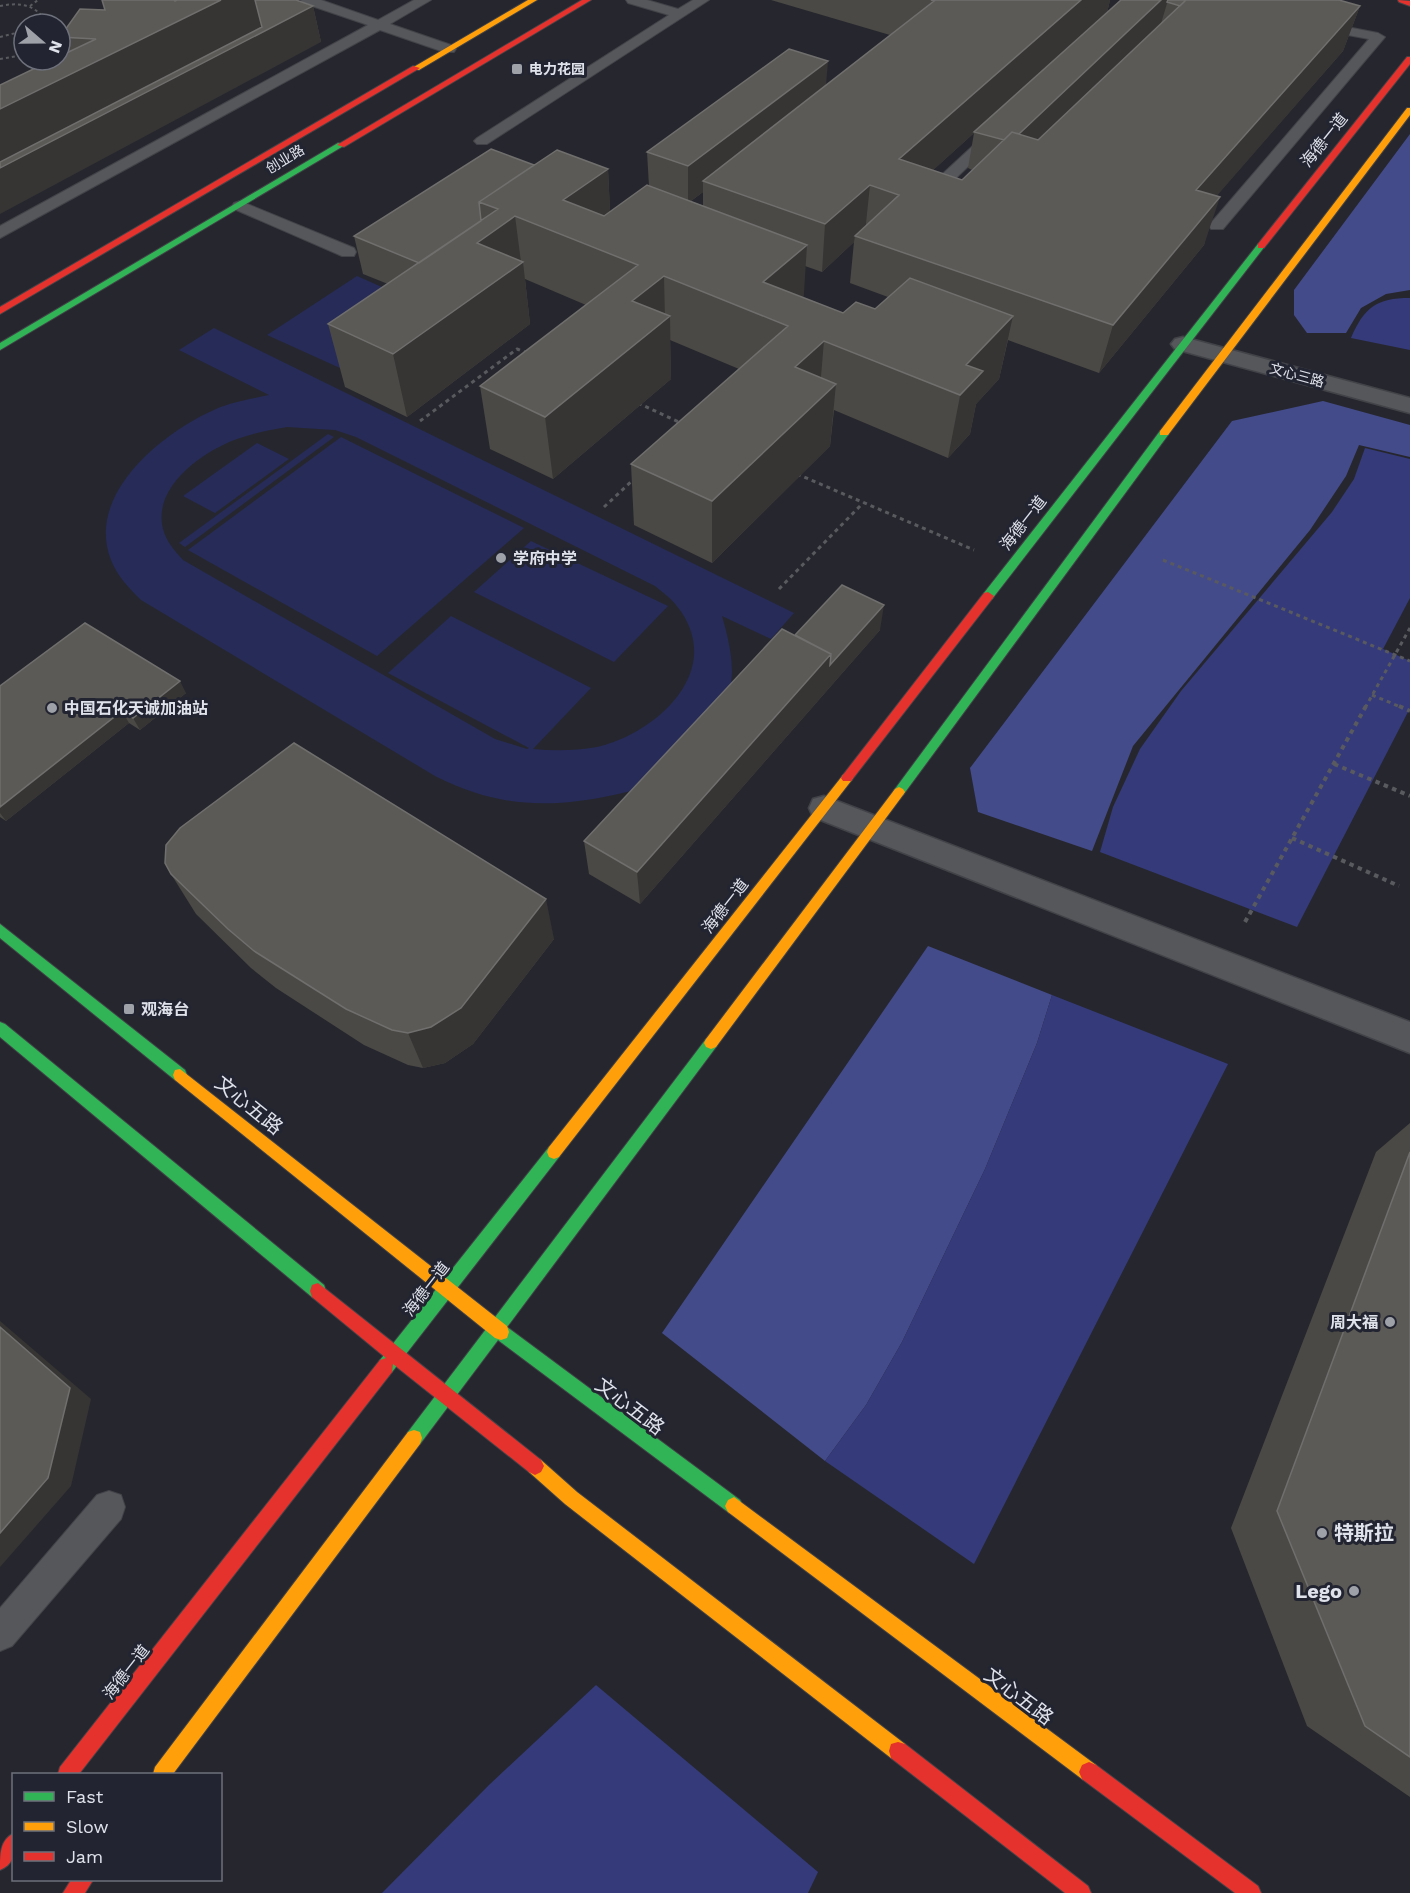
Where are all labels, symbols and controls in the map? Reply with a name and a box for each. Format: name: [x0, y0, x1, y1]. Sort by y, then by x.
north arrow: [12, 12, 72, 72]
text: N: [45, 38, 67, 56]
place label: 电力花园: [529, 61, 585, 77]
marker: 电力花园: [510, 62, 524, 76]
street label: 海德一道: [1296, 109, 1352, 171]
street label: 创业路: [263, 141, 307, 177]
street label: 文心三路: [1268, 360, 1326, 390]
street label: 海德一道: [996, 492, 1050, 554]
place label: 学府中学: [513, 549, 577, 568]
marker: 学府中学: [494, 551, 508, 565]
place label: 中国石化天诚加油站: [64, 699, 208, 718]
marker: 中国石化天诚加油站: [45, 701, 59, 715]
street label: 海德一道: [698, 875, 752, 937]
place label: 观海台: [141, 1000, 189, 1019]
marker: 观海台: [122, 1002, 136, 1016]
street label: 文心五路: [210, 1071, 288, 1139]
street label: 海德一道: [399, 1258, 453, 1320]
place label: 周大福: [1330, 1313, 1378, 1332]
marker: 周大福: [1383, 1315, 1397, 1329]
street label: 文心五路: [591, 1372, 669, 1440]
place label: 特斯拉: [1334, 1521, 1394, 1545]
marker: 特斯拉: [1315, 1526, 1329, 1540]
place label: Lego: [1295, 1579, 1342, 1603]
marker: Lego: [1347, 1584, 1361, 1598]
street label: 海德一道: [99, 1641, 153, 1703]
street label: 文心五路: [980, 1662, 1058, 1730]
legend: [12, 1773, 222, 1881]
text: Fast: [66, 1786, 104, 1807]
text: Slow: [66, 1816, 109, 1837]
text: Jam: [66, 1846, 103, 1867]

